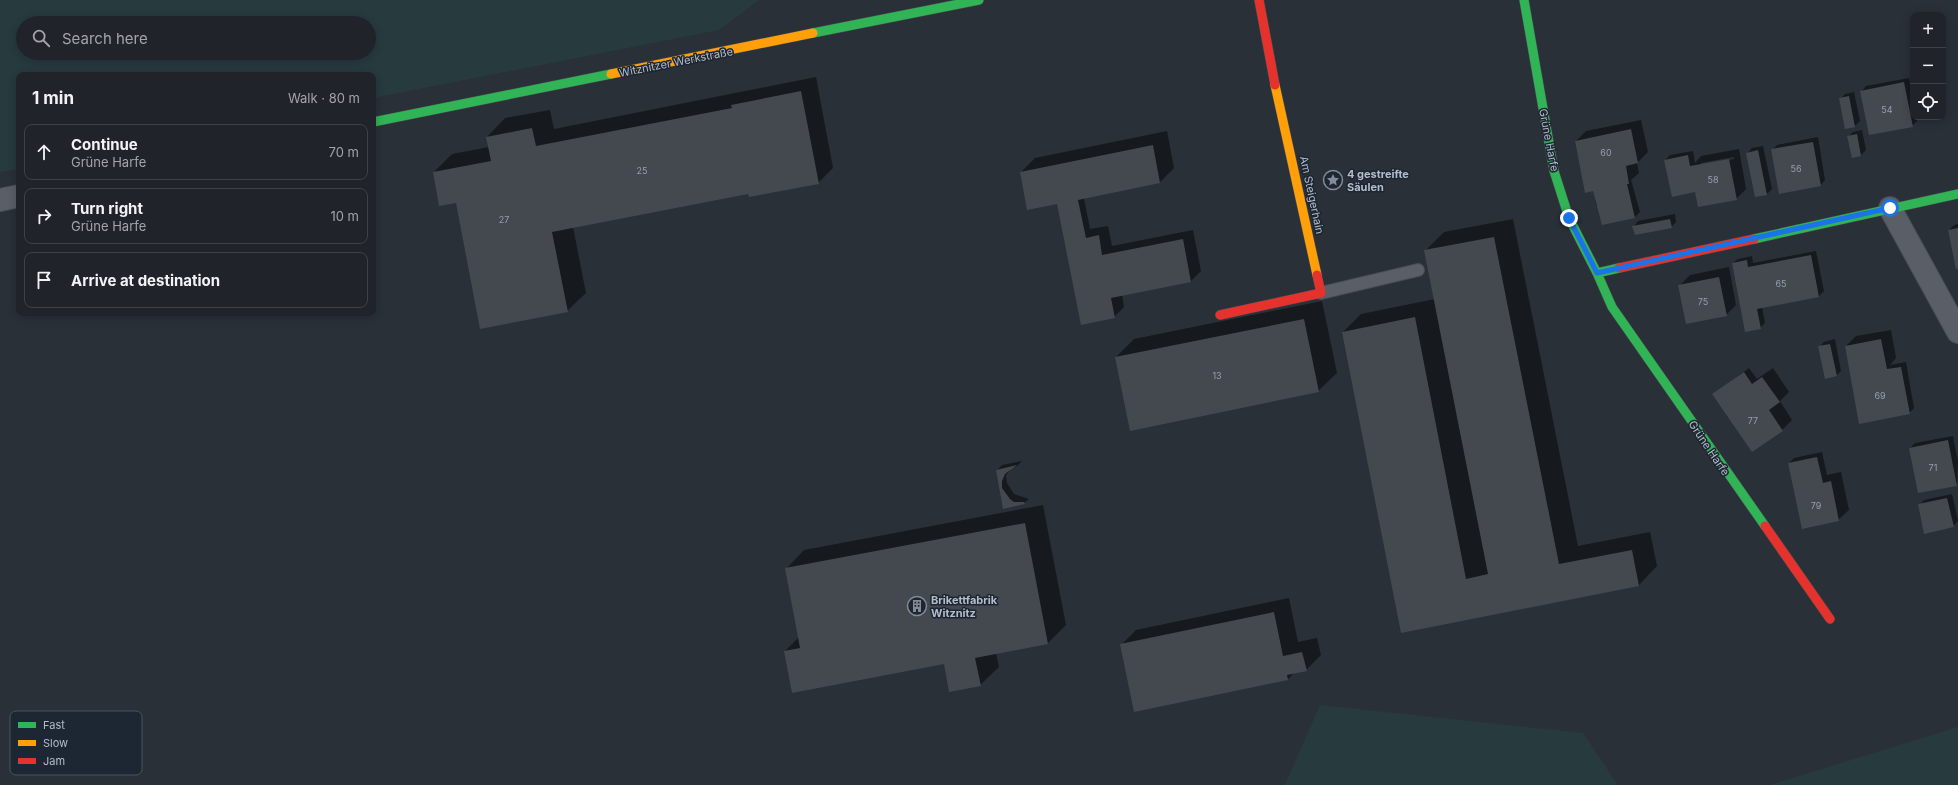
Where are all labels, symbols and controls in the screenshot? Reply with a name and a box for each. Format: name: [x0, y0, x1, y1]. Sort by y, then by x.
map controls: [1910, 12, 1946, 120]
button: +: [1910, 12, 1946, 48]
search box: [16, 16, 376, 60]
icon: search: [30, 27, 52, 49]
text: Search here: [62, 29, 148, 48]
street label: Witznitzer Werkstraße: [618, 44, 734, 80]
button: −: [1910, 48, 1946, 84]
button: locate: [1910, 84, 1946, 120]
text: 1 min: [32, 88, 74, 108]
text: Walk · 80 m: [288, 90, 360, 106]
house number: 54: [1881, 104, 1893, 115]
street label: Grüne Harfe: [1536, 107, 1562, 173]
text: Continue: [71, 135, 138, 154]
icon: ahead: [33, 141, 55, 163]
text: 70 m: [329, 144, 359, 160]
house number: 60: [1600, 147, 1612, 158]
text: Grüne Harfe: [71, 154, 146, 170]
street label: Am Steigerhain: [1297, 155, 1327, 235]
house number: 56: [1790, 163, 1802, 174]
house number: 25: [637, 165, 647, 176]
place label: 4 gestreifte Säulen: [1347, 167, 1409, 194]
place icon: 4 gestreifte Säulen: [1322, 169, 1344, 191]
house number: 58: [1707, 174, 1719, 185]
text: Turn right: [71, 199, 143, 218]
route start: [1881, 199, 1899, 217]
icon: right: [33, 205, 55, 227]
text: 10 m: [330, 208, 359, 224]
route end: [1560, 209, 1578, 227]
house number: 27: [499, 214, 509, 225]
text: Grüne Harfe: [71, 218, 146, 234]
icon: arrive: [33, 269, 55, 291]
text: Arrive at destination: [71, 271, 220, 290]
house number: 65: [1775, 278, 1787, 289]
house number: 75: [1698, 296, 1708, 307]
house number: 13: [1212, 370, 1222, 381]
house number: 69: [1874, 390, 1886, 401]
house number: 77: [1748, 415, 1758, 426]
street label: Grüne Harfe: [1685, 418, 1733, 478]
house number: 71: [1929, 462, 1937, 473]
house number: 79: [1811, 500, 1822, 511]
place label: Brikettfabrik Witznitz: [931, 593, 998, 620]
building icon: Brikettfabrik Witznitz: [906, 595, 928, 617]
legend: [10, 711, 142, 775]
text: Fast: [43, 718, 65, 732]
text: Slow: [43, 736, 68, 750]
text: Jam: [43, 754, 65, 768]

